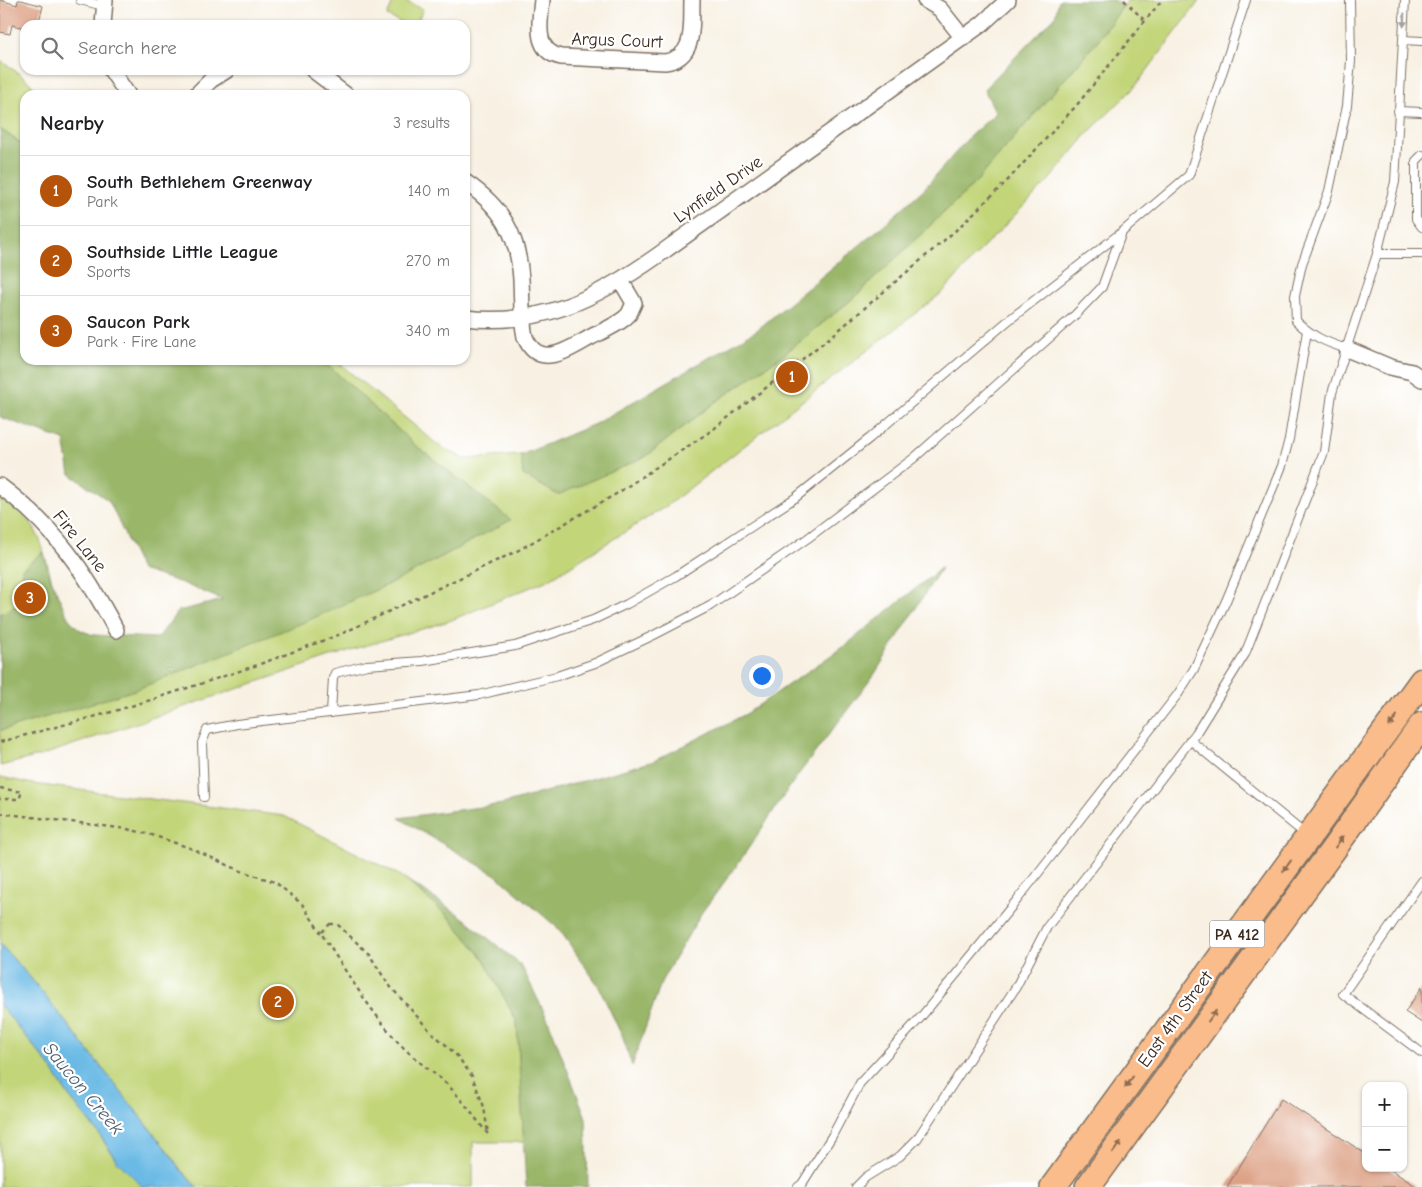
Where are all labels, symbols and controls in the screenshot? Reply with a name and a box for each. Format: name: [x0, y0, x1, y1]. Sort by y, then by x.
one-way arrow: [1399, 12, 1407, 28]
search box: [20, 20, 470, 75]
street label: Argus Court: [571, 28, 664, 53]
icon: search: [38, 34, 66, 62]
text: Search here: [78, 37, 177, 59]
text: Nearby: [40, 111, 104, 135]
text: 3 results: [393, 114, 450, 132]
street label: Lynfield Drive: [670, 151, 767, 228]
text: South Bethlehem Greenway: [87, 171, 312, 193]
text: 1: [53, 182, 59, 200]
text: 140 m: [408, 182, 450, 200]
text: Park: [87, 193, 118, 211]
text: Southside Little League: [87, 241, 278, 263]
text: 2: [52, 252, 60, 270]
text: 270 m: [406, 252, 450, 270]
text: Sports: [87, 263, 130, 281]
text: Saucon Park: [87, 311, 190, 333]
text: 3: [52, 322, 60, 340]
text: 340 m: [406, 322, 450, 340]
text: Park · Fire Lane: [87, 333, 196, 351]
pin: 1: [776, 358, 808, 396]
street label: Fire Lane: [48, 506, 111, 576]
pin: 3: [14, 579, 46, 617]
your location: [749, 663, 775, 689]
one-way arrow: [1388, 714, 1398, 728]
one-way arrow: [1334, 835, 1344, 849]
one-way arrow: [1282, 859, 1292, 873]
road number: PA 412: [1210, 921, 1264, 948]
street label: East 4th Street: [1134, 967, 1218, 1071]
pin: 2: [262, 983, 294, 1021]
one-way arrow: [1207, 1010, 1218, 1023]
water label: Saucon Creek: [38, 1038, 129, 1140]
one-way arrow: [1124, 1075, 1134, 1089]
map controls: [1362, 1082, 1407, 1172]
button: +: [1362, 1082, 1407, 1127]
button: −: [1362, 1127, 1407, 1172]
one-way arrow: [1111, 1141, 1121, 1154]

